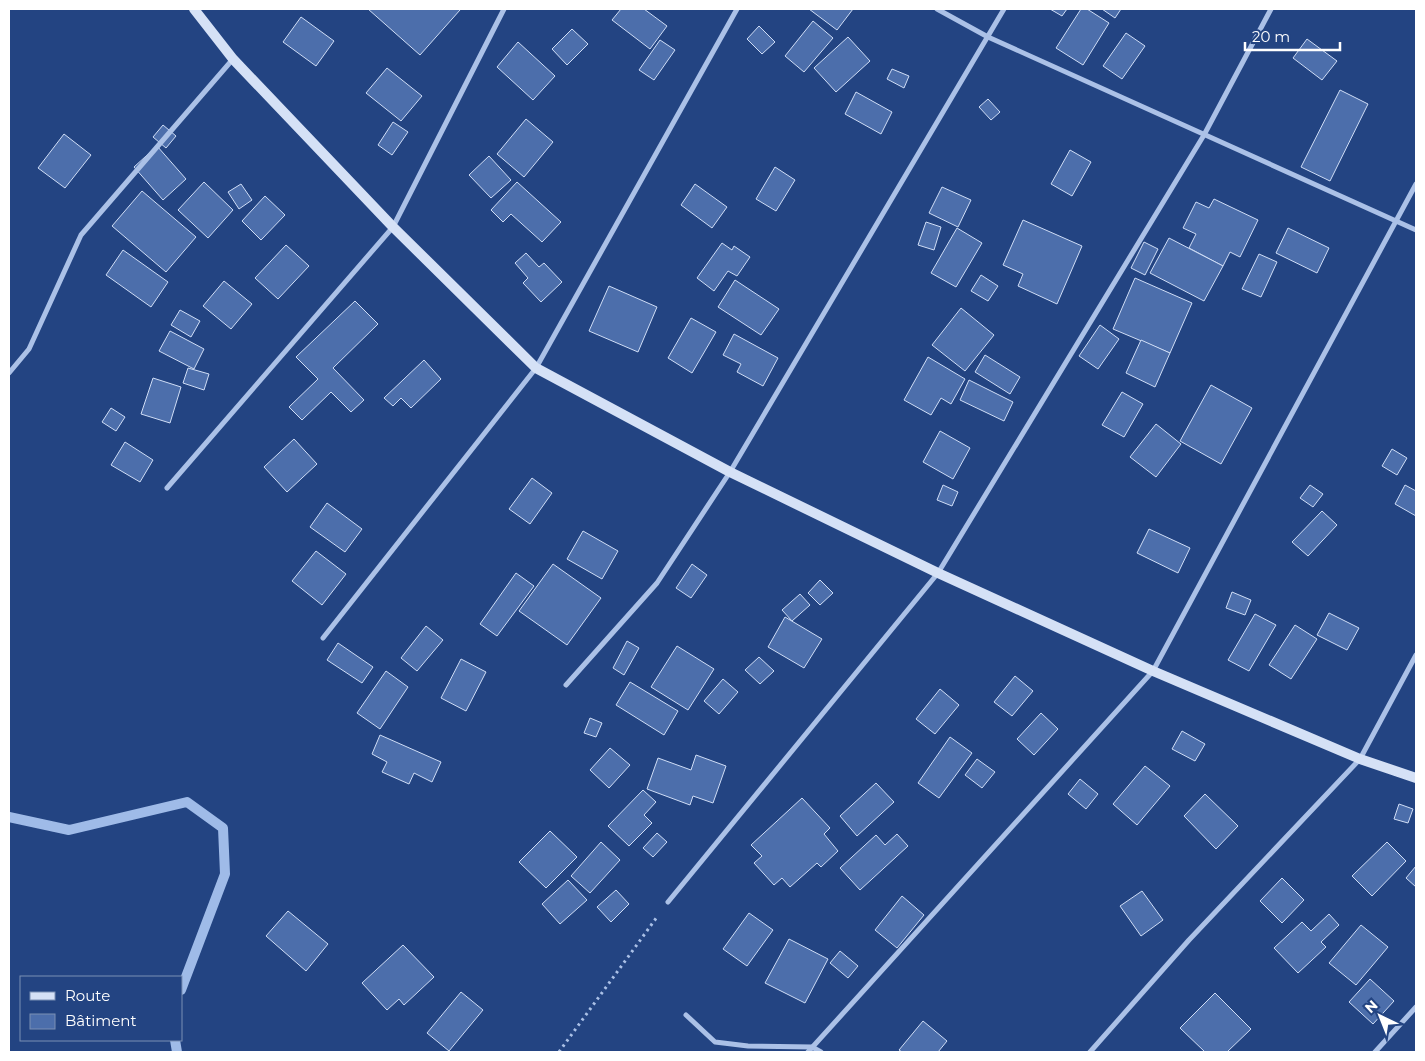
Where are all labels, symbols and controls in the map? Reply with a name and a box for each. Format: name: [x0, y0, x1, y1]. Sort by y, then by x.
scale bar: [1245, 20, 1340, 52]
text: 20 m: [1252, 27, 1290, 46]
legend: [20, 976, 182, 1041]
text: Route: [65, 986, 110, 1005]
north arrow: [1355, 991, 1405, 1041]
text: N: [1361, 996, 1381, 1017]
text: Bâtiment: [65, 1011, 137, 1030]

